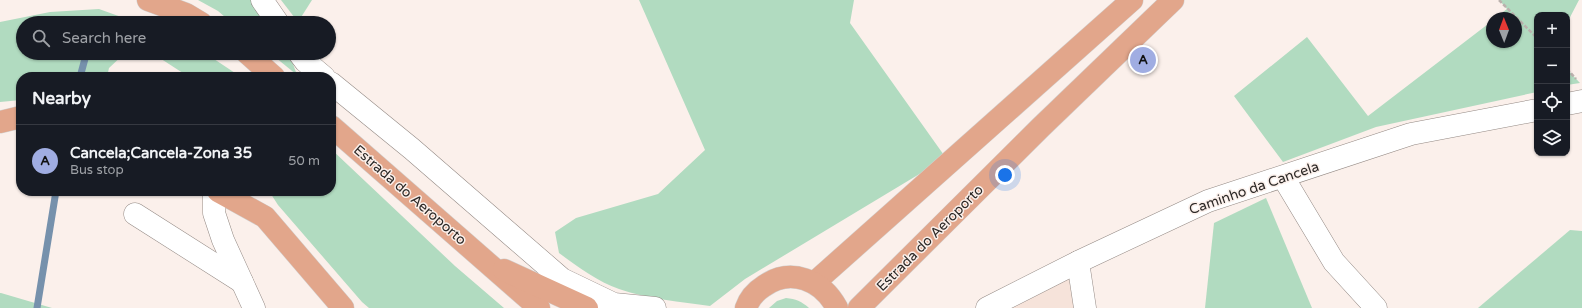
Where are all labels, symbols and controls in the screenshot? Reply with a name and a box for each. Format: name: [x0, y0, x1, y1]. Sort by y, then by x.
north arrow: [1486, 12, 1522, 48]
map controls: [1534, 12, 1570, 156]
button: +: [1534, 12, 1570, 48]
search box: [16, 16, 336, 60]
icon: search: [30, 27, 52, 49]
text: Search here: [62, 29, 146, 47]
pin: A: [1130, 45, 1156, 75]
button: −: [1534, 48, 1570, 84]
button: locate: [1534, 84, 1570, 120]
text: Nearby: [32, 88, 91, 109]
button: layers: [1534, 120, 1570, 156]
street label: Estrada do Aeroporto: [350, 141, 470, 249]
text: Cancela;Cancela-Zona 35: [70, 144, 252, 162]
text: A: [40, 153, 50, 169]
text: 50 m: [288, 153, 320, 169]
street label: Caminho da Cancela: [1187, 158, 1321, 218]
text: Bus stop: [70, 162, 124, 178]
your location: [995, 165, 1015, 185]
street label: Estrada do Aeroporto: [873, 181, 987, 295]

